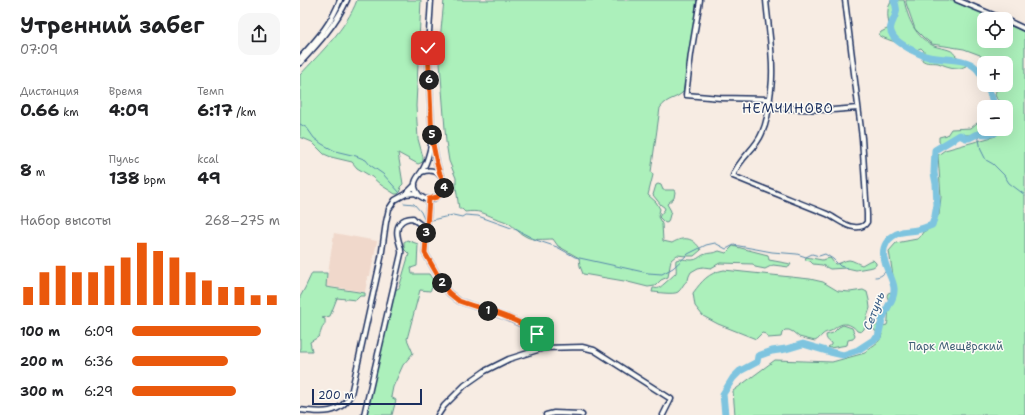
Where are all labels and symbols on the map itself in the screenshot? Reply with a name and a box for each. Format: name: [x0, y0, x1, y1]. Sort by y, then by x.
pin: [411, 31, 445, 65]
pin: 6: [419, 70, 439, 90]
district label: НЕМЧИНОВО: [742, 100, 834, 117]
pin: 5: [422, 125, 442, 145]
pin: 4: [434, 178, 454, 198]
pin: 3: [416, 223, 436, 243]
pin: 2: [432, 273, 452, 293]
water label: Сетунь: [859, 290, 889, 332]
pin: 1: [478, 301, 498, 321]
pin: [520, 317, 554, 351]
park label: Парк Мещёрский: [909, 339, 1003, 354]
scale bar: [312, 387, 422, 406]

